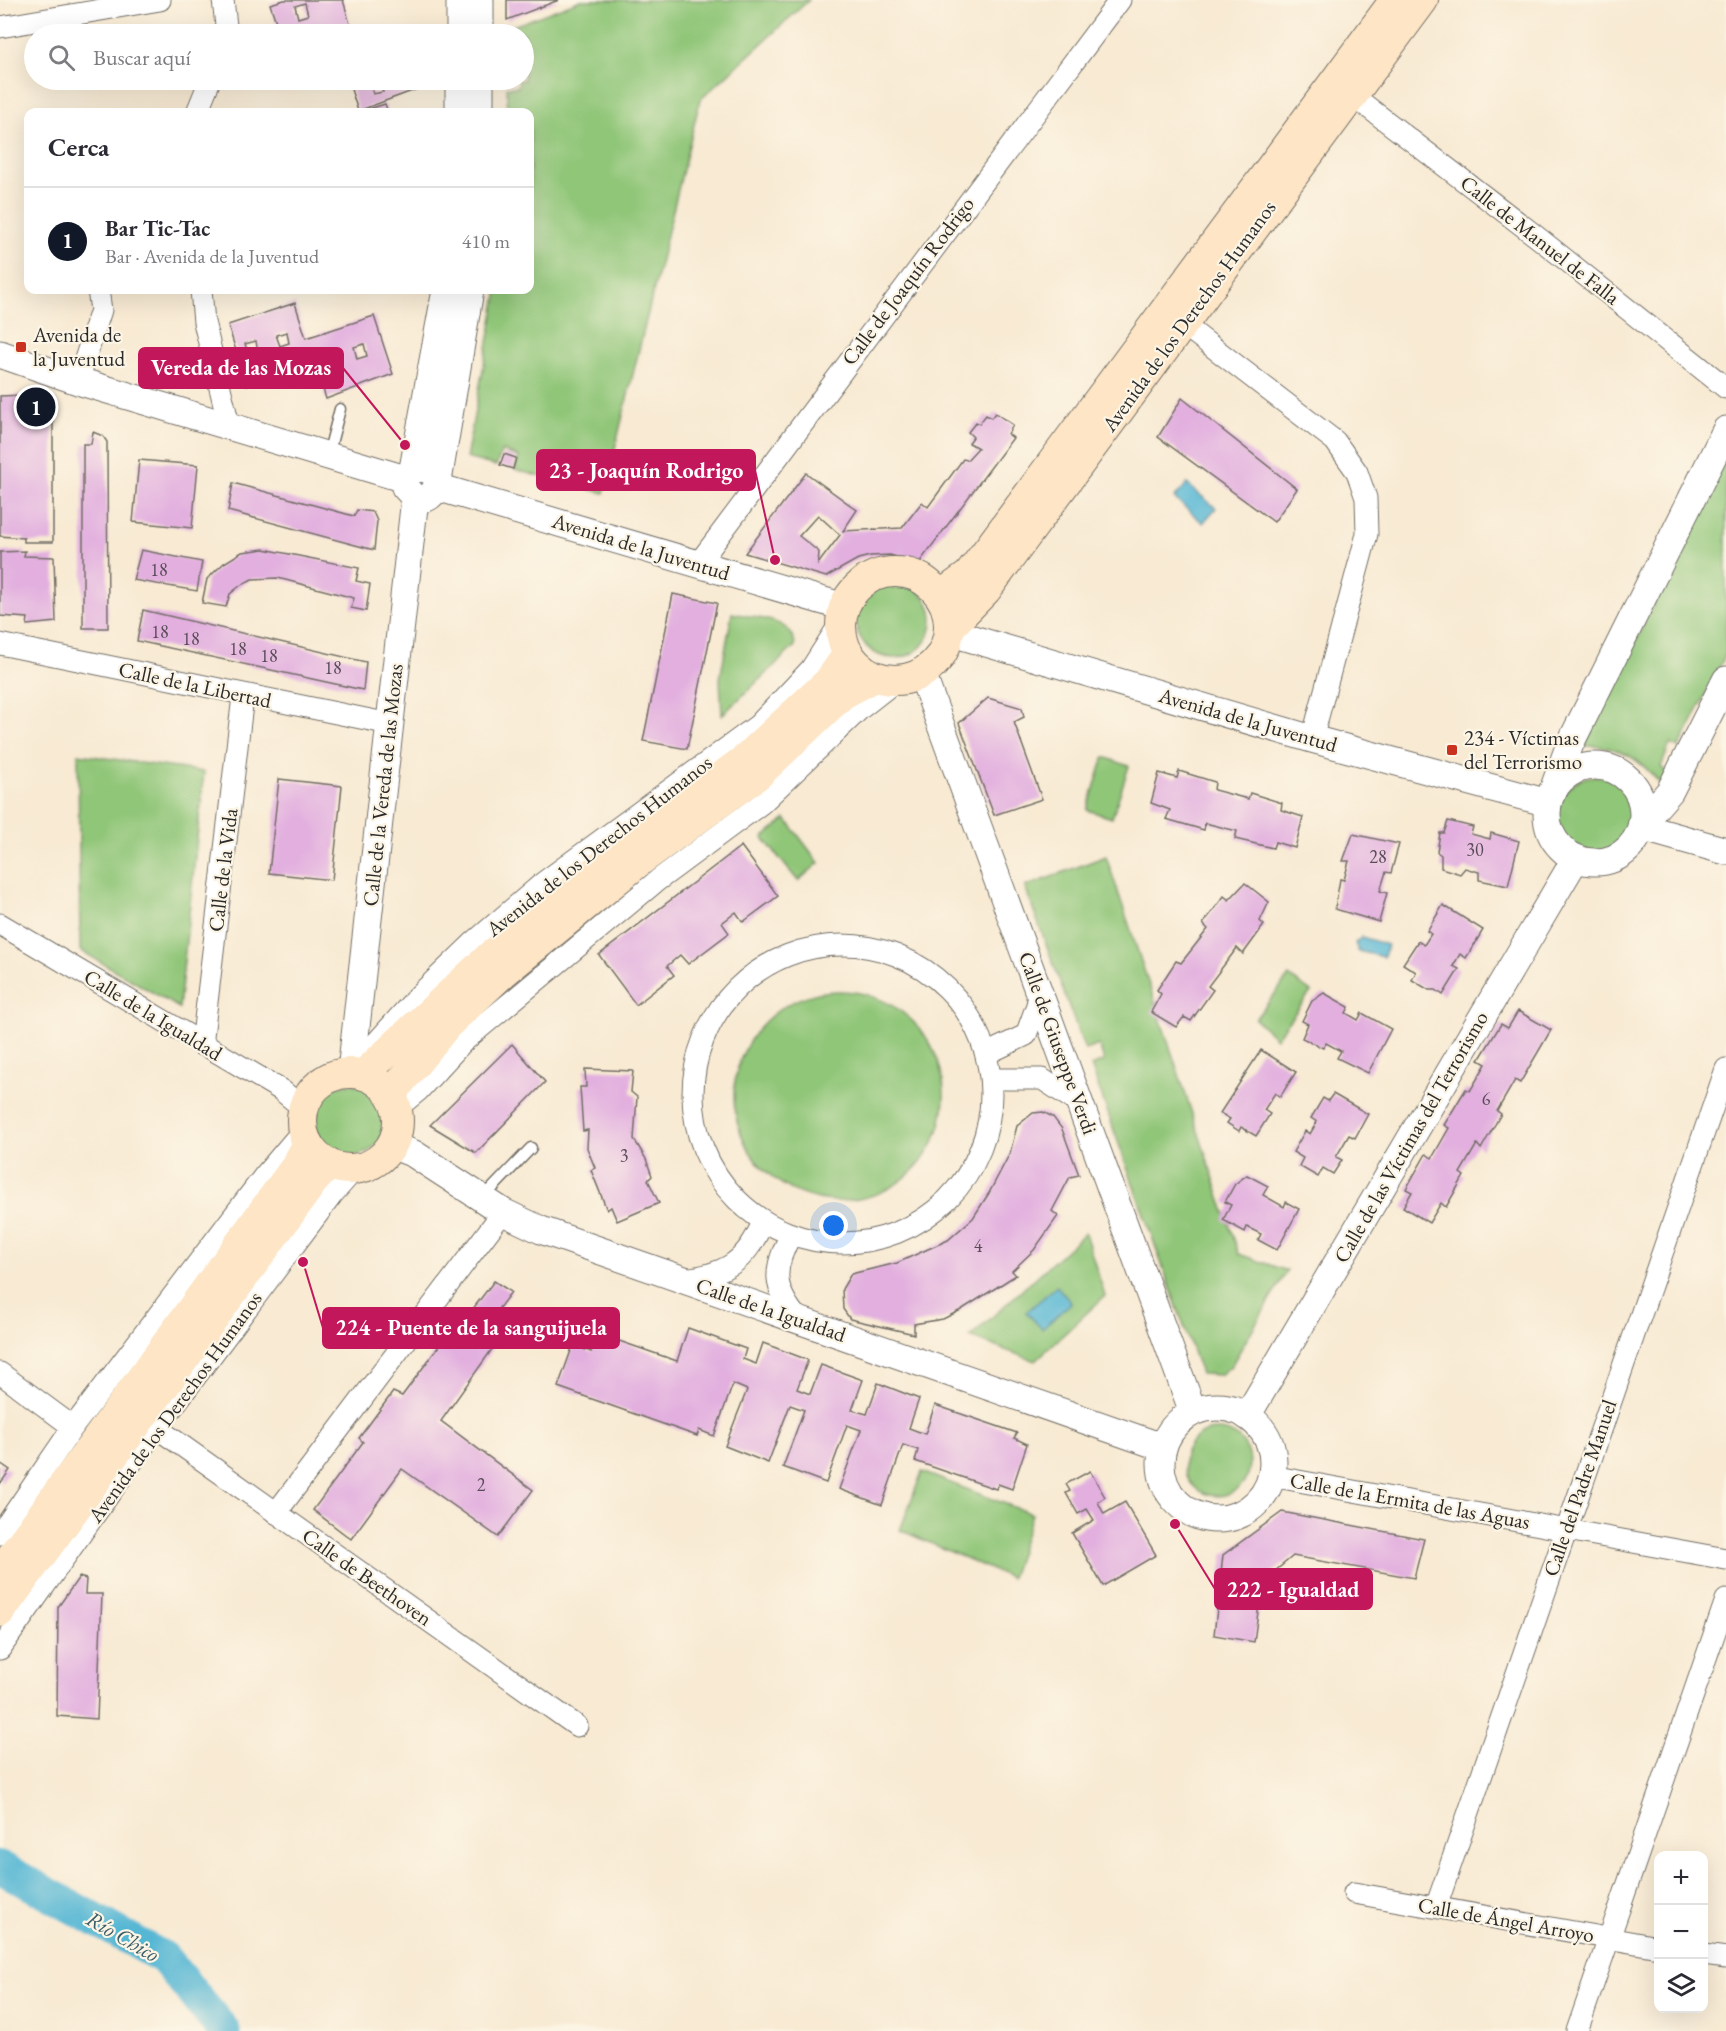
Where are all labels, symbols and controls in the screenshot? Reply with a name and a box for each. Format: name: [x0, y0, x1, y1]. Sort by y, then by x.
search box: [24, 24, 534, 90]
icon: search: [45, 41, 78, 74]
text: Buscar aquí: [93, 43, 191, 72]
text: Cerca: [48, 130, 109, 164]
street label: Calle de Manuel de Falla: [1455, 169, 1626, 311]
street label: Calle de Joaquín Rodrigo: [835, 191, 980, 370]
street label: Avenida de los Derechos Humanos: [1095, 194, 1282, 438]
text: Bar Tic-Tac: [105, 214, 210, 243]
text: 1: [62, 228, 73, 254]
text: 410 m: [462, 228, 510, 254]
text: Bar · Avenida de la Juventud: [105, 243, 319, 269]
place label: Avenida de la Juventud: [32, 321, 125, 372]
marker: Avenida de la Juventud: [14, 340, 28, 354]
callout: Vereda de las Mozas: [139, 348, 343, 388]
text: Vereda de las Mozas: [151, 353, 331, 382]
pin: 1: [16, 384, 56, 430]
callout: 23 - Joaquín Rodrigo: [537, 450, 755, 490]
text: 23 - Joaquín Rodrigo: [549, 456, 743, 485]
street label: Avenida de la Juventud: [548, 506, 734, 587]
house number: 18: [150, 558, 168, 581]
house number: 18: [151, 620, 169, 643]
house number: 18: [182, 627, 200, 650]
house number: 18: [229, 637, 247, 660]
house number: 18: [260, 644, 278, 667]
street label: Calle de la Libertad: [116, 655, 274, 714]
house number: 18: [324, 656, 342, 679]
street label: Calle de la Vereda de las Mozas: [356, 662, 409, 908]
street label: Avenida de la Juventud: [1155, 681, 1341, 758]
place label: 234 - Víctimas del Terrorismo: [1464, 724, 1582, 775]
marker: 234 - Víctimas del Terrorismo: [1445, 743, 1459, 757]
street label: Avenida de los Derechos Humanos: [479, 749, 717, 943]
street label: Calle de la Vida: [202, 806, 244, 933]
house number: 30: [1466, 838, 1484, 861]
house number: 28: [1369, 845, 1387, 868]
street label: Calle de Giuseppe Verdi: [1013, 948, 1104, 1138]
street label: Calle de la Igualdad: [79, 963, 228, 1067]
street label: Calle de las Víctimas del Terrorismo: [1327, 1006, 1494, 1267]
house number: 6: [1482, 1087, 1491, 1110]
house number: 3: [620, 1144, 628, 1167]
your location: [819, 1211, 848, 1240]
house number: 4: [974, 1234, 983, 1257]
street label: Calle de la Igualdad: [693, 1271, 850, 1348]
street label: Avenida de los Derechos Humanos: [81, 1285, 268, 1529]
callout: 224 - Puente de la sanguijuela: [323, 1308, 619, 1348]
text: 224 - Puente de la sanguijuela: [335, 1313, 607, 1342]
street label: Calle del Padre Manuel: [1537, 1396, 1622, 1580]
street label: Calle de la Ermita de las Aguas: [1288, 1466, 1532, 1535]
house number: 2: [477, 1473, 486, 1496]
street label: Calle de Beethoven: [297, 1522, 438, 1631]
callout: 222 - Igualdad: [1215, 1569, 1372, 1609]
text: 222 - Igualdad: [1227, 1575, 1359, 1604]
map controls: [1654, 1851, 1708, 2013]
button: +: [1654, 1851, 1708, 1905]
street label: Calle de Ángel Arroyo: [1416, 1891, 1596, 1948]
water label: Río Chico: [81, 1904, 164, 1969]
button: −: [1654, 1905, 1708, 1959]
button: layers: [1654, 1959, 1708, 2013]

